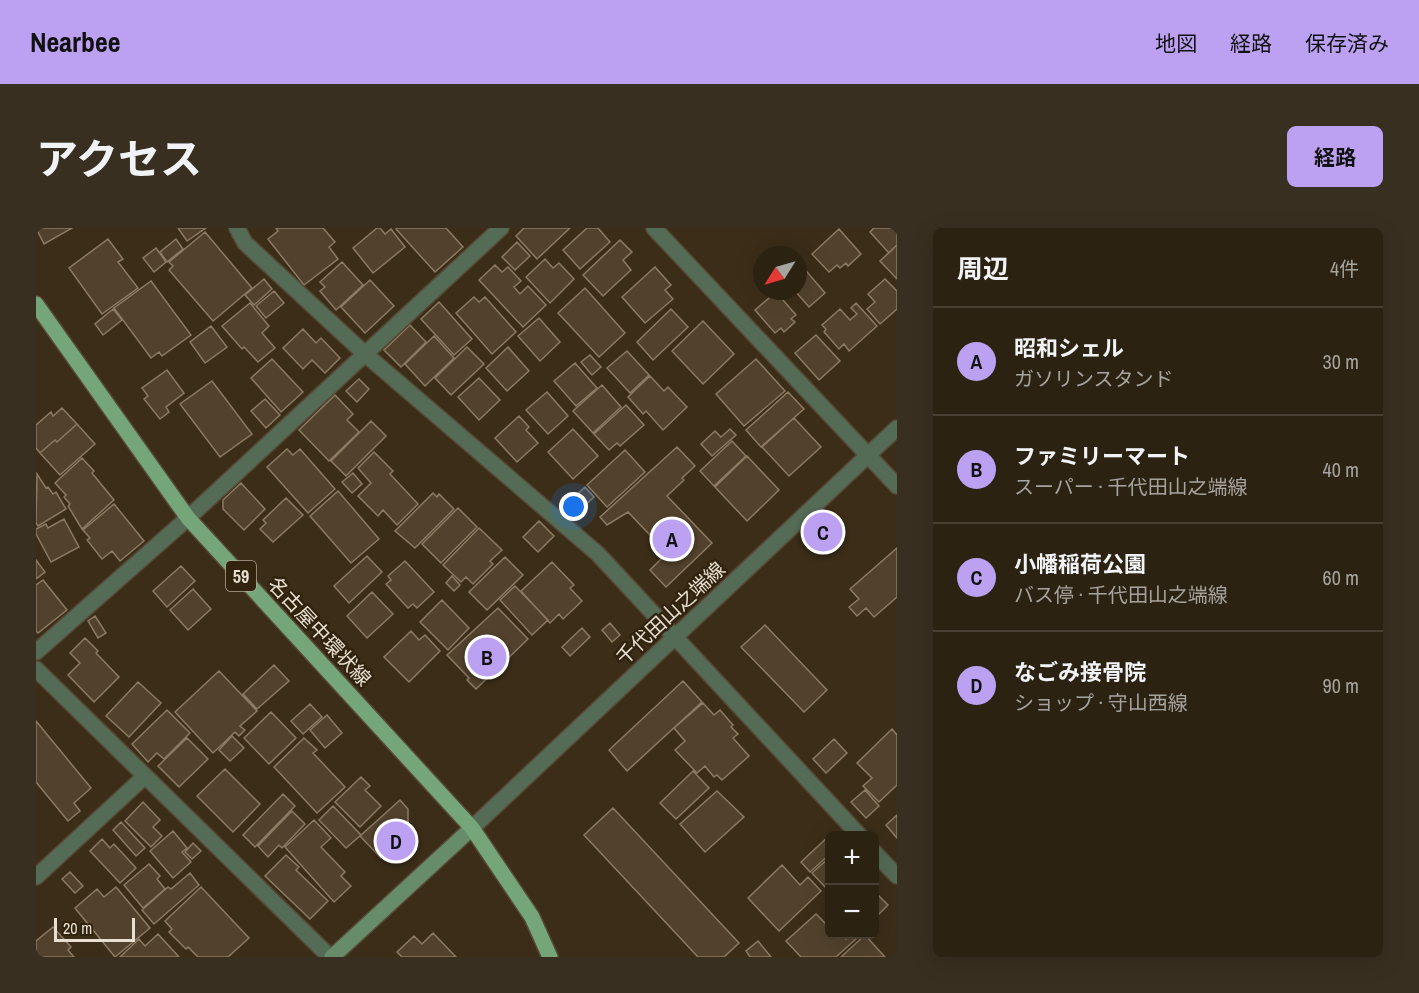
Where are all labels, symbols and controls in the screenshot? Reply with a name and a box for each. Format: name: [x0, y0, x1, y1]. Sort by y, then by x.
text: Nearbee: [30, 23, 121, 61]
text: 地図: [1155, 29, 1197, 58]
text: 経路: [1230, 29, 1272, 58]
text: 保存済み: [1305, 29, 1389, 58]
button: 経路: [1287, 126, 1383, 187]
text: アクセス: [36, 131, 202, 187]
north arrow: [753, 246, 807, 300]
text: 周辺: [957, 251, 1009, 286]
text: 4件: [1330, 255, 1359, 282]
text: 昭和シェル: [1014, 333, 1124, 363]
text: A: [971, 348, 982, 375]
text: 30 m: [1323, 348, 1359, 375]
text: ガソリンスタンド: [1014, 365, 1174, 392]
text: ファミリーマート: [1014, 441, 1190, 471]
text: B: [971, 456, 982, 483]
text: 40 m: [1323, 456, 1359, 483]
text: スーパー · 千代田山之端線: [1014, 473, 1247, 500]
your location: [559, 492, 588, 521]
pin: C: [804, 510, 842, 554]
pin: A: [652, 516, 692, 562]
text: 小幡稲荷公園: [1014, 549, 1146, 579]
street label: 千代田山之端線: [610, 555, 730, 671]
road number: 59: [226, 561, 256, 591]
text: C: [971, 564, 982, 591]
text: 60 m: [1323, 564, 1359, 591]
street label: 名古屋中環状線: [262, 571, 378, 691]
text: バス停 · 千代田山之端線: [1014, 581, 1228, 608]
pin: B: [468, 634, 506, 680]
text: なごみ接骨院: [1014, 657, 1146, 687]
text: D: [971, 672, 982, 699]
text: 90 m: [1323, 672, 1359, 699]
text: ショップ · 守山西線: [1014, 689, 1188, 716]
pin: D: [376, 818, 416, 864]
map controls: [825, 831, 879, 939]
button: +: [825, 831, 879, 885]
button: −: [825, 885, 879, 939]
scale bar: [54, 915, 135, 942]
text: 20 m: [63, 917, 92, 939]

